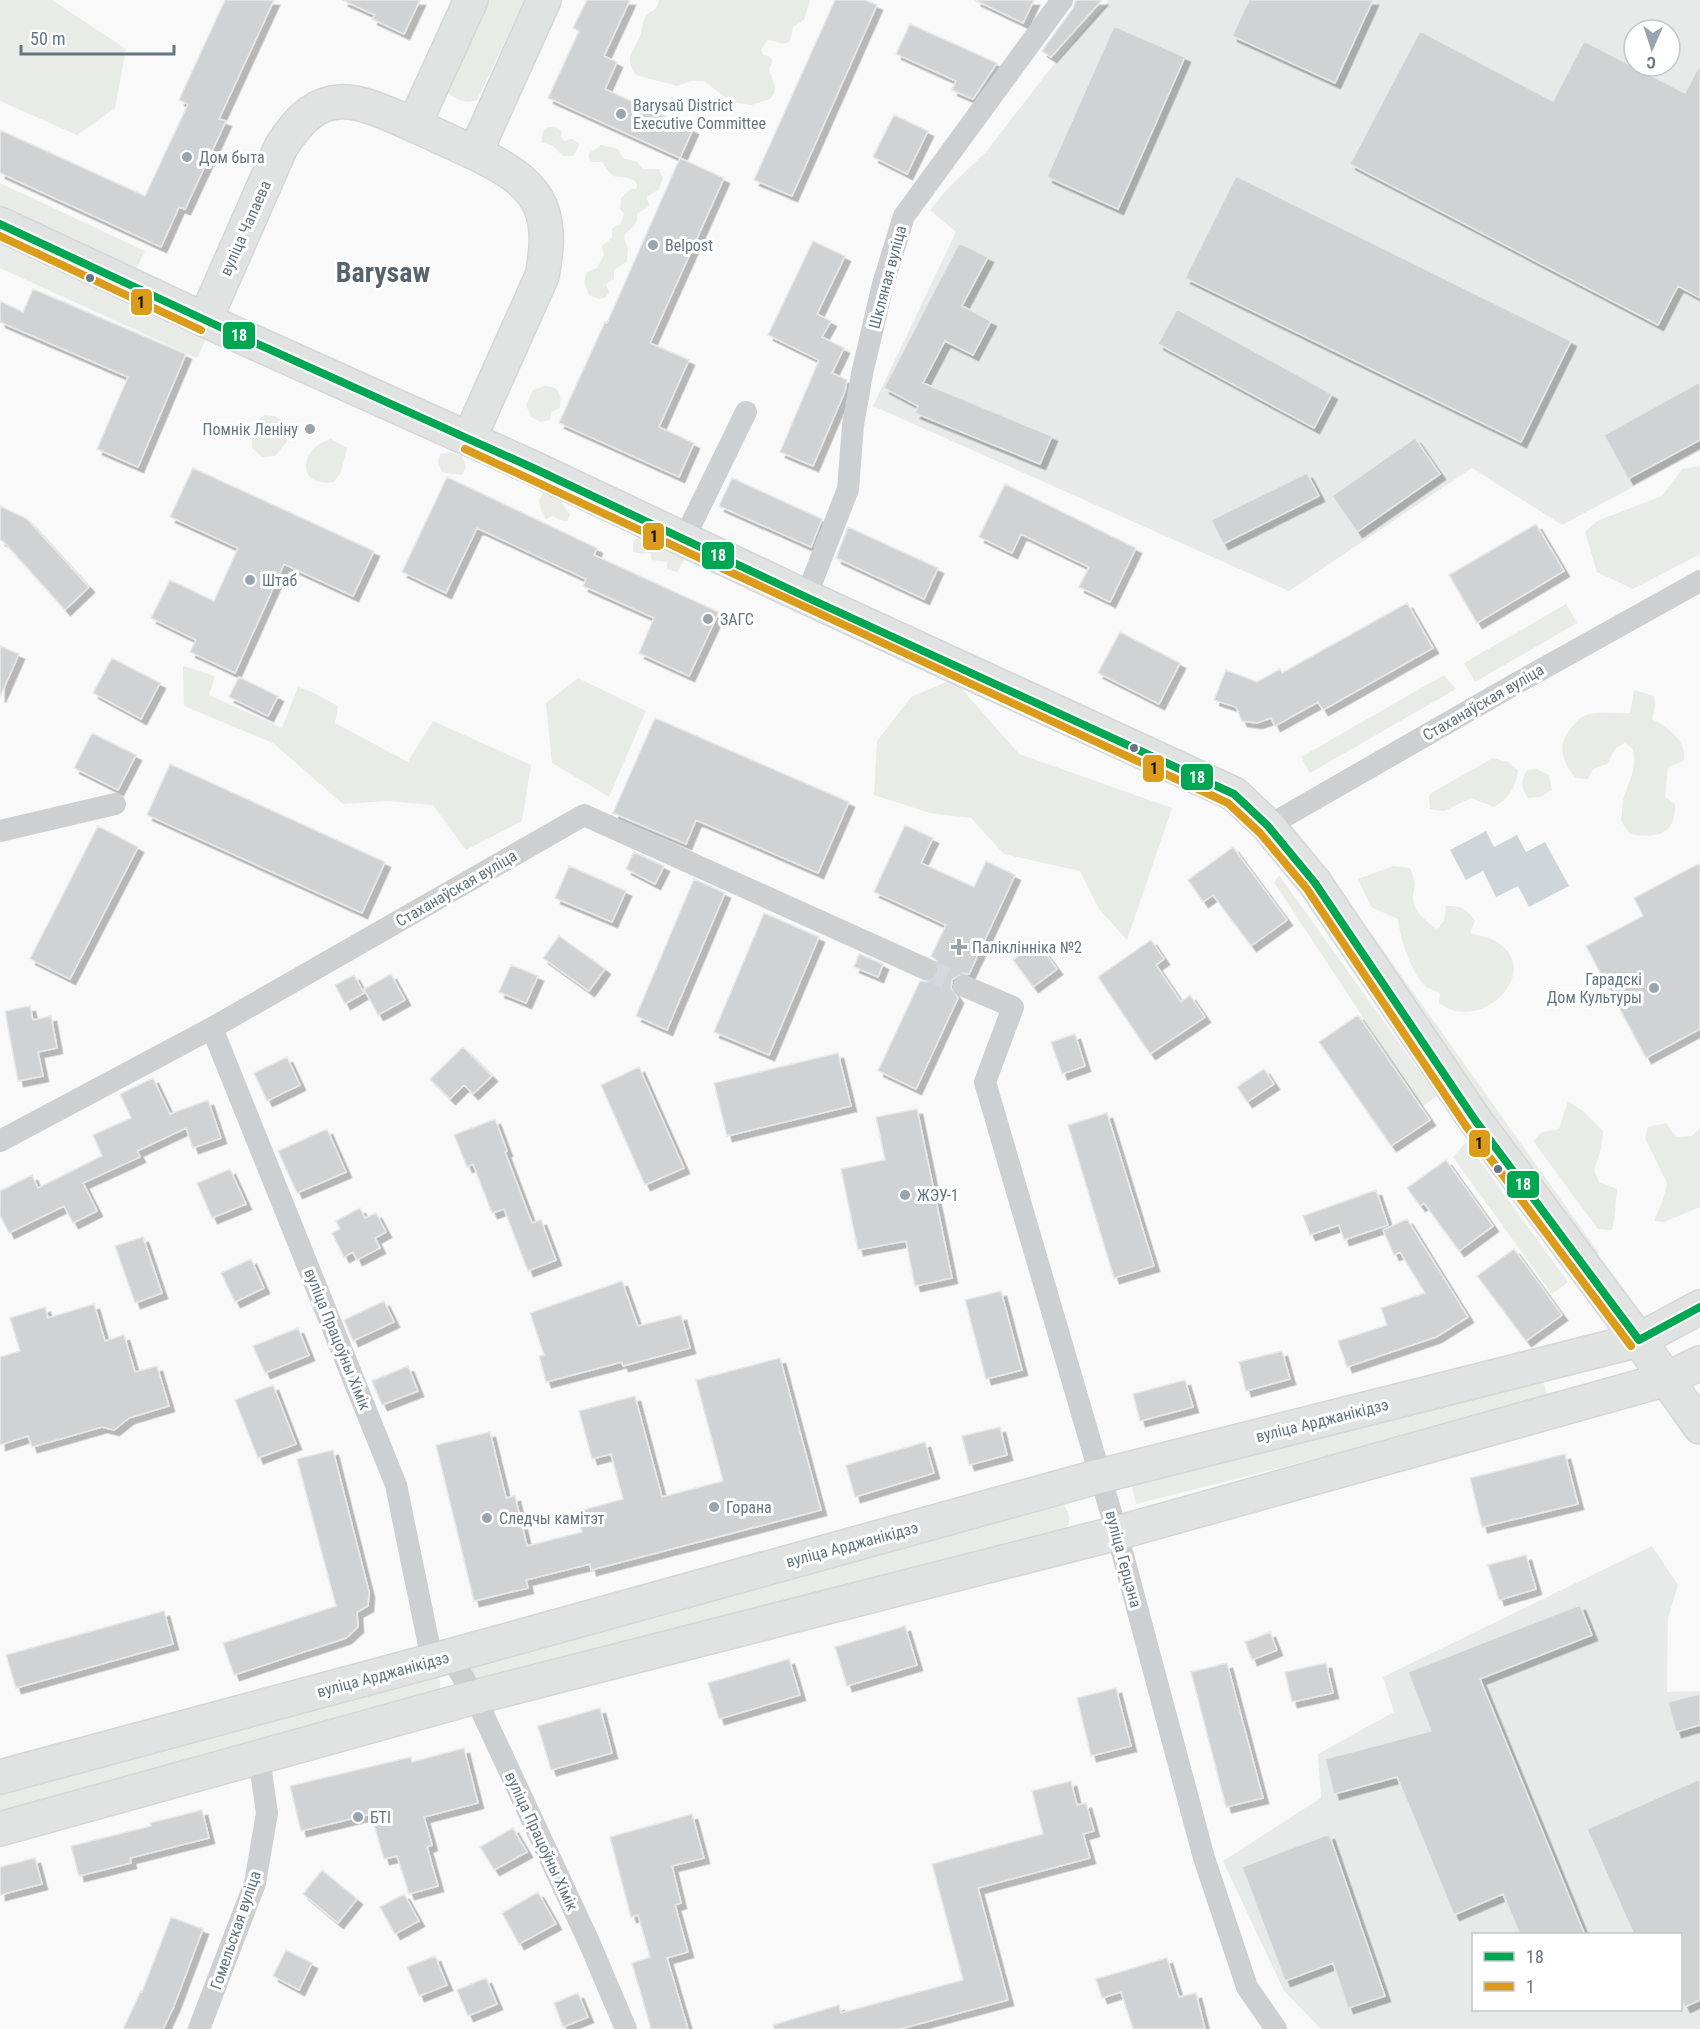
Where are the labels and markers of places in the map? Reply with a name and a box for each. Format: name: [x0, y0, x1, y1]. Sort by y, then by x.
place label: Barysaŭ District Executive Committee: [633, 96, 766, 133]
marker: Barysaŭ District Executive Committee: [614, 107, 628, 121]
place label: Дом быта: [199, 148, 265, 167]
marker: Дом быта: [180, 150, 194, 164]
place label: Belpost: [665, 236, 713, 255]
marker: Belpost: [646, 238, 660, 252]
unlabelled marker: [84, 272, 96, 284]
place label: Помнік Леніну: [203, 420, 298, 439]
marker: Помнік Леніну: [303, 422, 317, 436]
place label: Штаб: [262, 571, 297, 590]
marker: Штаб: [243, 573, 257, 587]
place label: ЗАГС: [720, 610, 754, 629]
marker: ЗАГС: [701, 612, 715, 626]
unlabelled marker: [1128, 742, 1140, 754]
marker: Паліклінніка №2: [950, 938, 968, 956]
place label: Паліклінніка №2: [972, 938, 1082, 957]
place label: Гарадскі Дом Культуры: [1547, 970, 1642, 1007]
marker: Гарадскі Дом Культуры: [1647, 981, 1661, 995]
unlabelled marker: [1492, 1163, 1504, 1175]
place label: ЖЭУ-1: [917, 1186, 959, 1205]
marker: ЖЭУ-1: [898, 1188, 912, 1202]
place label: Горана: [726, 1498, 772, 1517]
marker: Горана: [707, 1500, 721, 1514]
place label: Следчы камітэт: [499, 1509, 604, 1528]
marker: Следчы камітэт: [480, 1511, 494, 1525]
place label: БТІ: [370, 1808, 391, 1827]
marker: БТІ: [351, 1810, 365, 1824]

